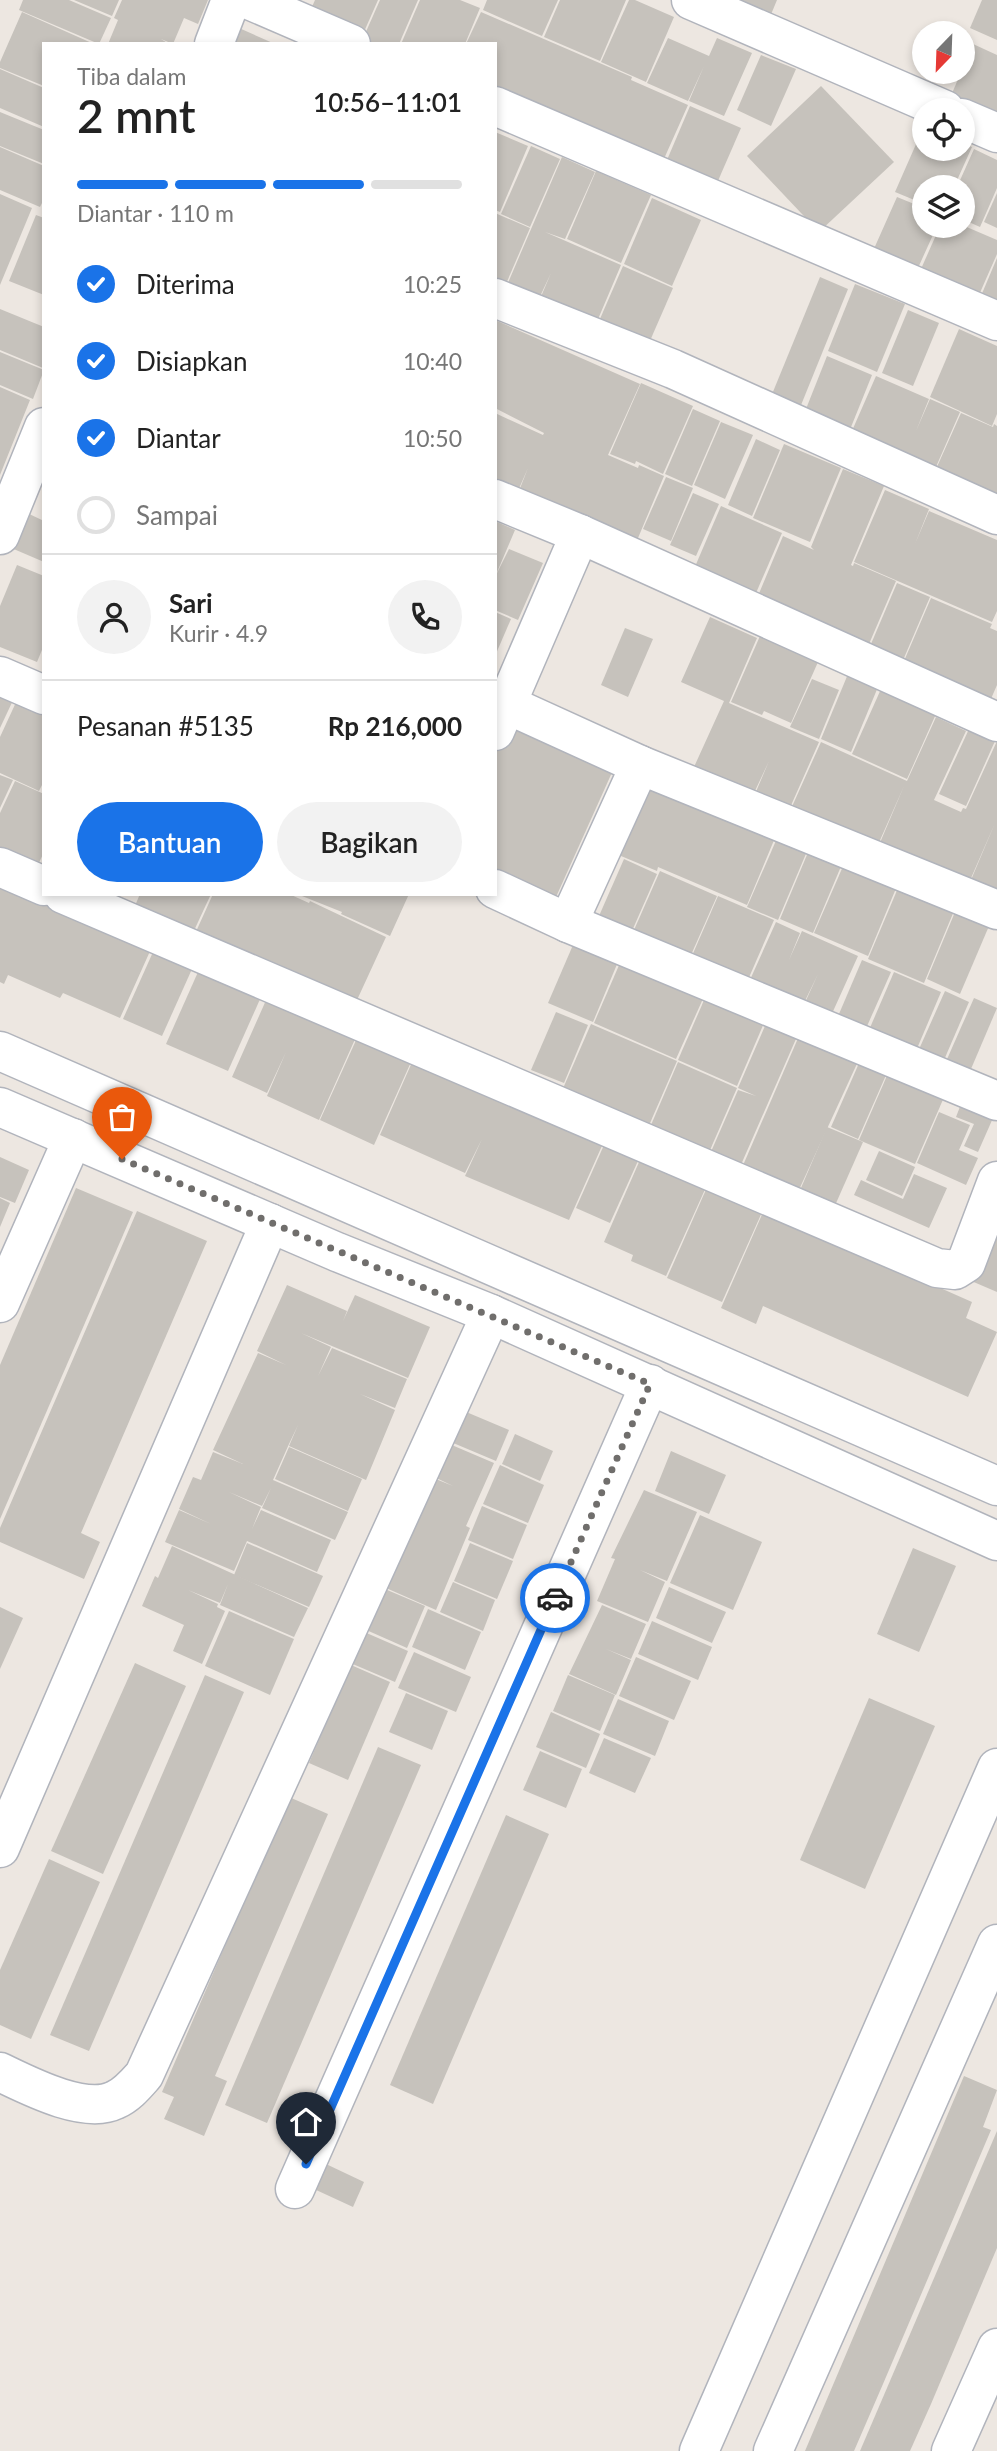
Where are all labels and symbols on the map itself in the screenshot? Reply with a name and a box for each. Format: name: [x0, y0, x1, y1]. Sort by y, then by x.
north arrow: [912, 21, 975, 84]
pin: [92, 1087, 152, 1159]
courier: [520, 1563, 590, 1633]
pin: [276, 2092, 336, 2164]

